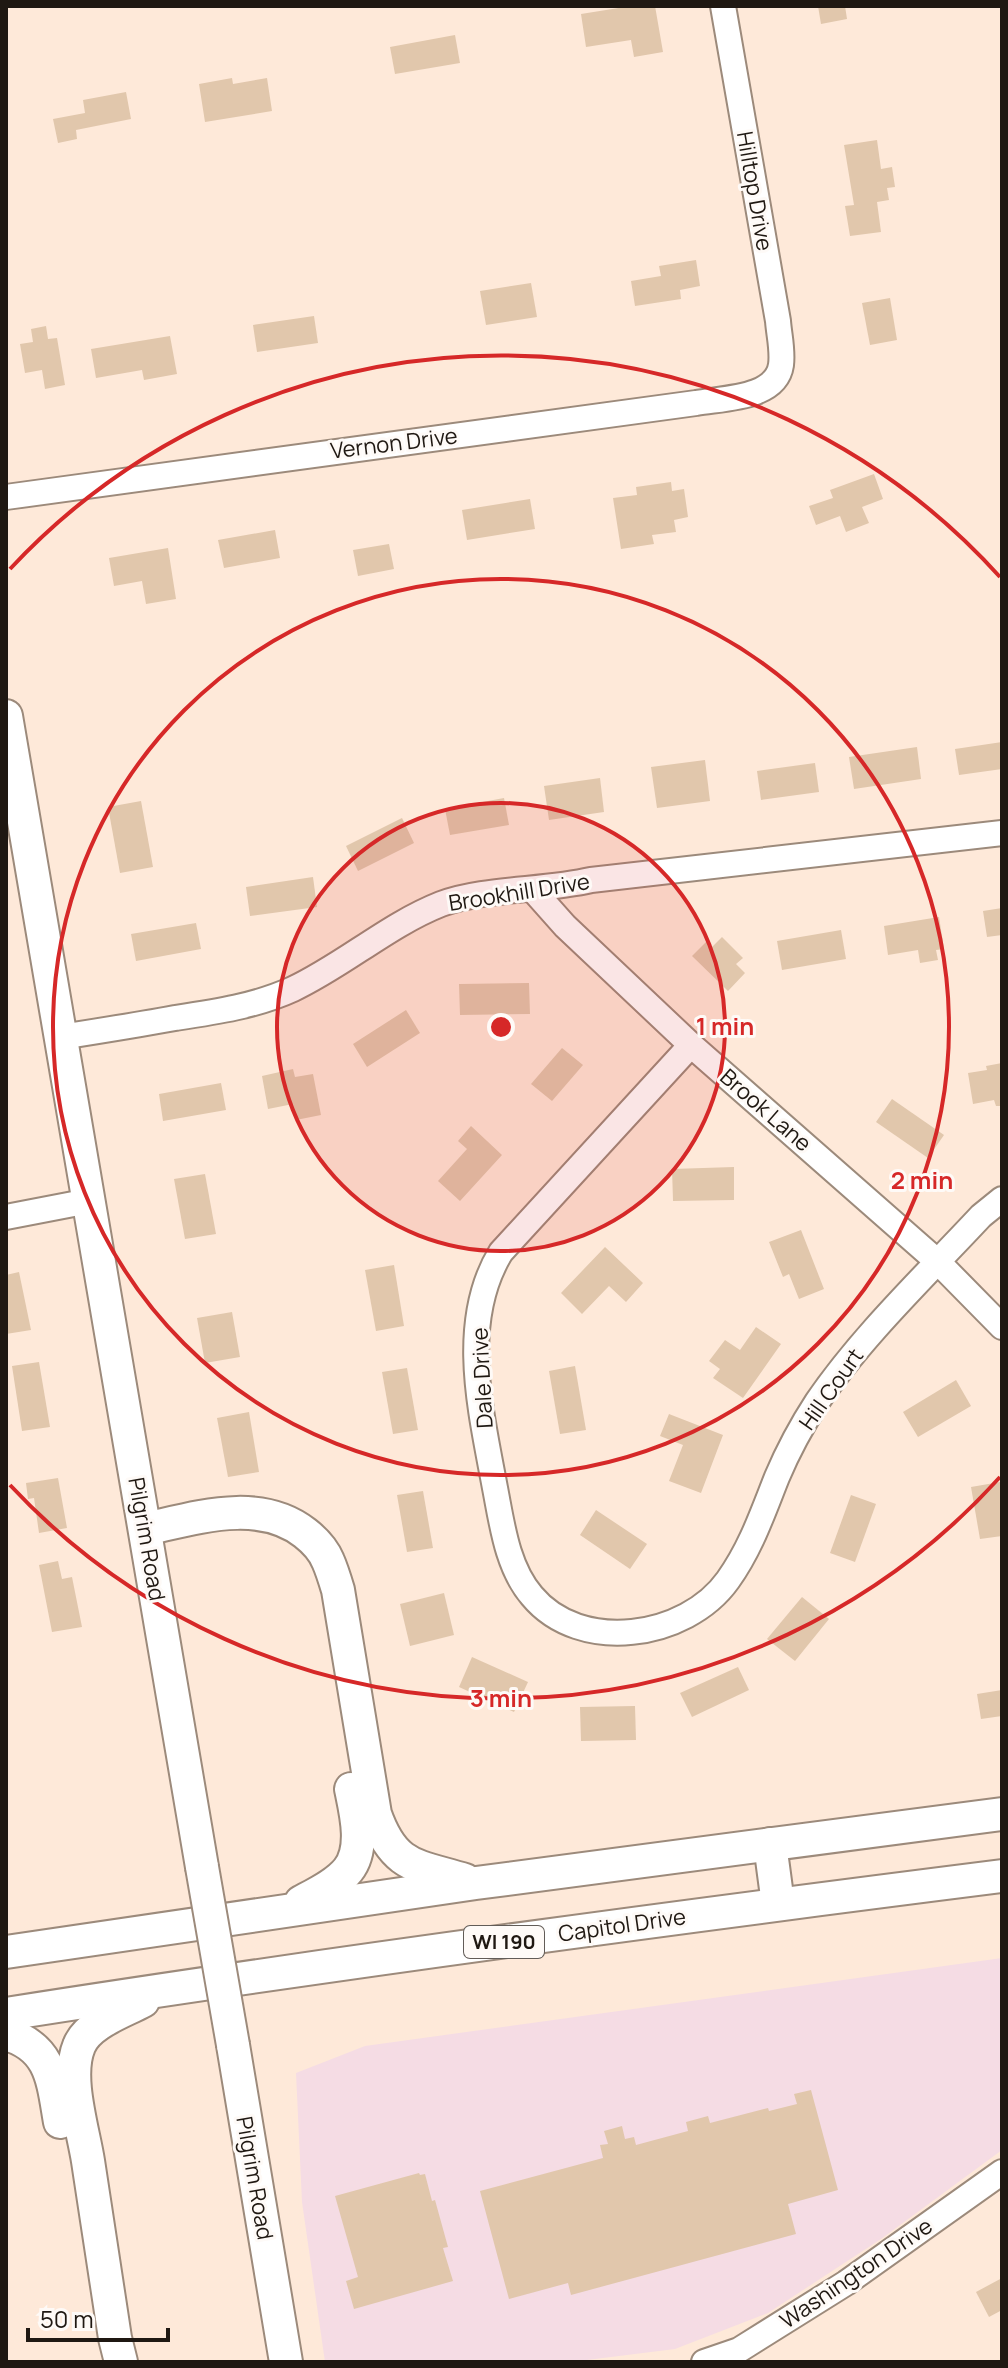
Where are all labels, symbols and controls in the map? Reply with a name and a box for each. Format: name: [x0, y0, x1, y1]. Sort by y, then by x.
street label: Hilltop Drive: [730, 129, 780, 253]
street label: Vernon Drive: [329, 420, 459, 466]
street label: Brookhill Drive: [446, 866, 592, 918]
text: 1 min: [696, 1009, 754, 1042]
centre of rings: [487, 1013, 515, 1041]
street label: Brook Lane: [714, 1062, 818, 1158]
text: 2 min: [891, 1163, 953, 1196]
street label: Dale Drive: [464, 1327, 500, 1429]
street label: Hill Court: [792, 1342, 870, 1436]
street label: Pilgrim Road: [121, 1475, 173, 1603]
text: 3 min: [470, 1681, 532, 1714]
street label: Capitol Drive: [556, 1901, 688, 1949]
road number: WI 190: [464, 1926, 544, 1958]
street label: Pilgrim Road: [229, 2114, 281, 2242]
street label: Washington Drive: [774, 2211, 938, 2335]
scale bar: [28, 2292, 168, 2342]
text: 50 m: [40, 2302, 94, 2335]

